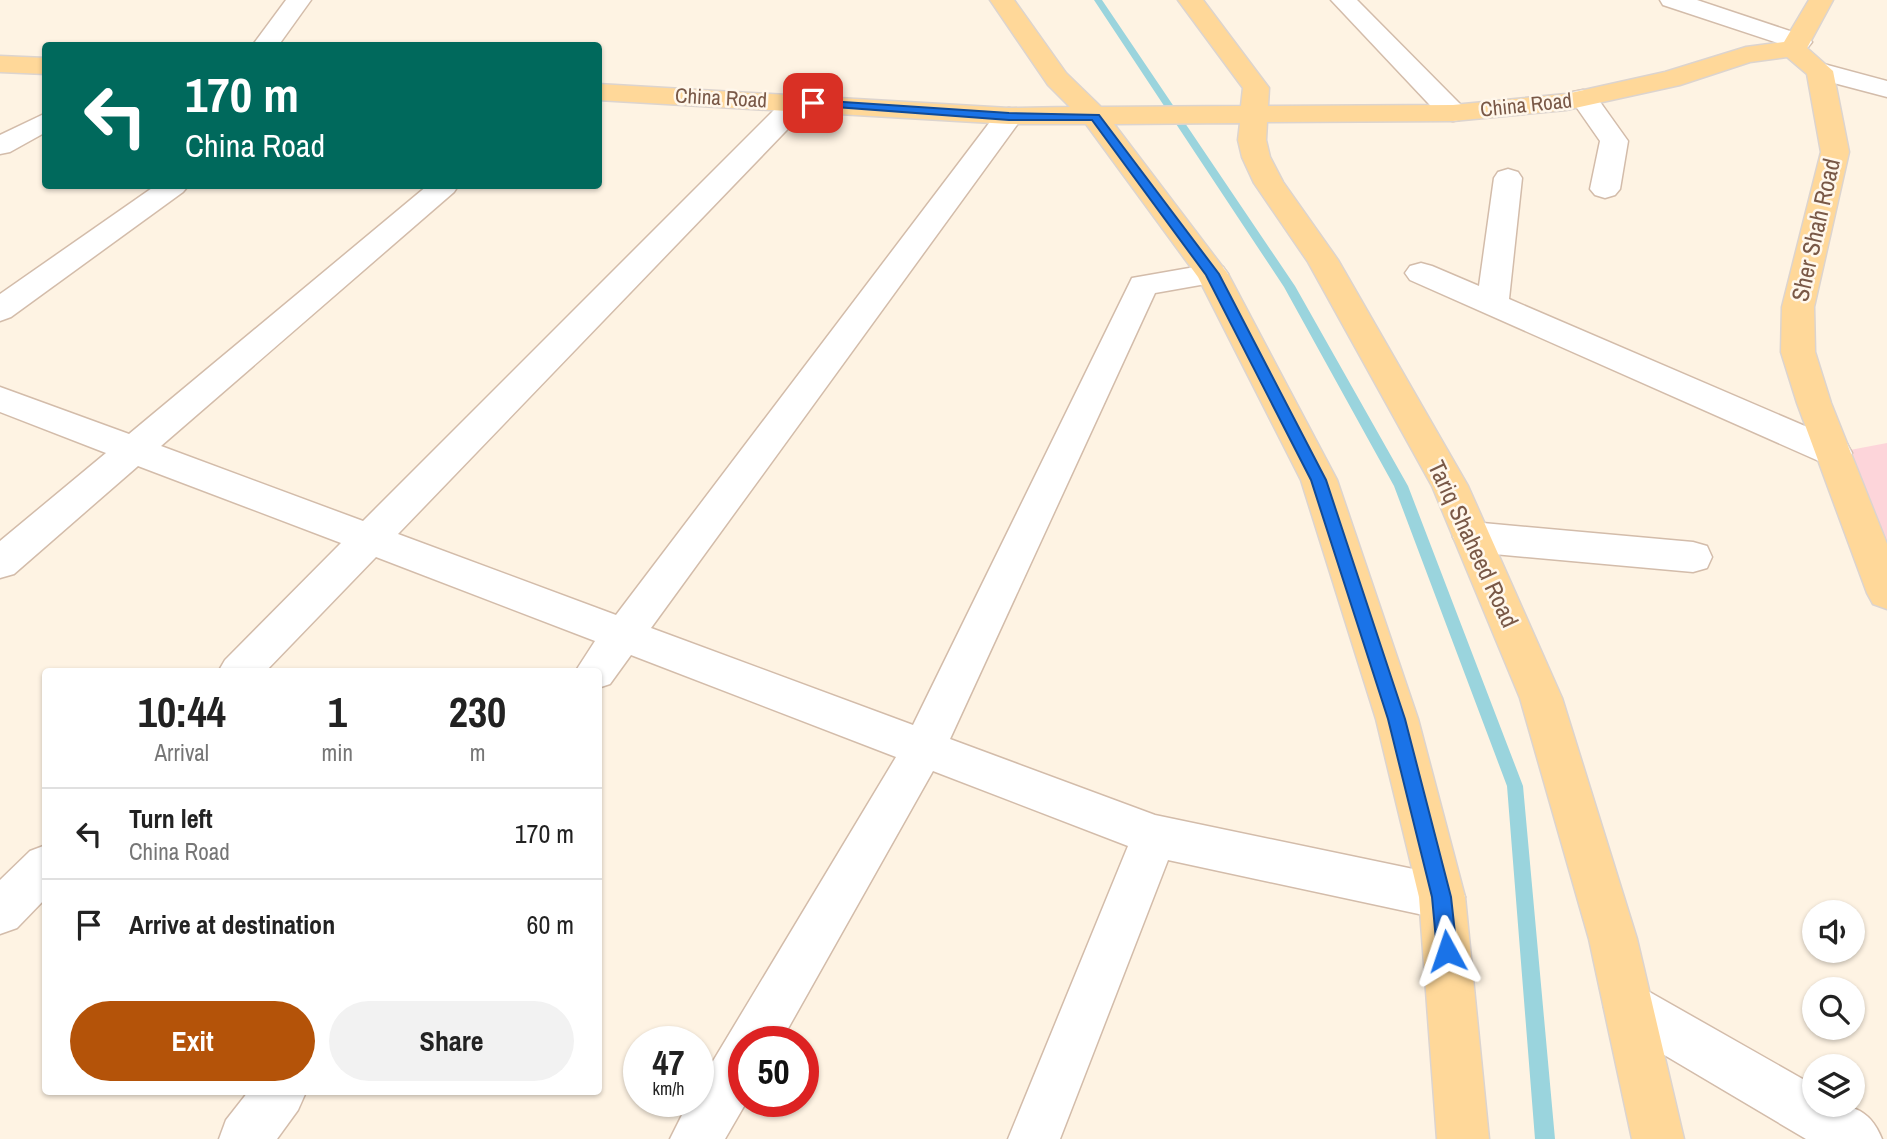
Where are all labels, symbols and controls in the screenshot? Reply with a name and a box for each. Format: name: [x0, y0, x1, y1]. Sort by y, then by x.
text: 170 m: [185, 61, 299, 127]
icon: left: [70, 70, 161, 161]
pin: [783, 73, 843, 133]
street label: China Road: [674, 81, 768, 114]
icon: arrive: [794, 84, 832, 122]
street label: China Road: [1479, 85, 1573, 124]
text: China Road: [185, 124, 325, 167]
street label: Sher Shah Road: [1783, 155, 1847, 304]
street label: Tariq Shaheed Road: [1421, 455, 1527, 632]
text: 10:44: [138, 684, 226, 740]
text: 1: [328, 684, 347, 740]
text: 230: [449, 684, 506, 740]
text: Arrival: [155, 737, 209, 768]
text: min: [322, 737, 353, 768]
text: m: [470, 737, 485, 768]
text: Turn left: [129, 801, 213, 836]
icon: left: [70, 815, 108, 853]
text: 170 m: [515, 816, 574, 851]
text: China Road: [129, 836, 230, 867]
map controls: [1802, 900, 1865, 1117]
button: sound: [1802, 900, 1865, 963]
icon: arrive: [70, 906, 108, 944]
text: Arrive at destination: [129, 907, 335, 942]
text: 60 m: [527, 907, 574, 942]
position arrow: [1410, 914, 1484, 988]
button: search: [1802, 977, 1865, 1040]
button: Exit: [70, 1001, 315, 1081]
button: Share: [329, 1001, 574, 1081]
speed limit sign: 50: [728, 1026, 819, 1117]
text: 47: [653, 1039, 684, 1086]
button: layers: [1802, 1054, 1865, 1117]
text: km/h: [653, 1076, 685, 1101]

